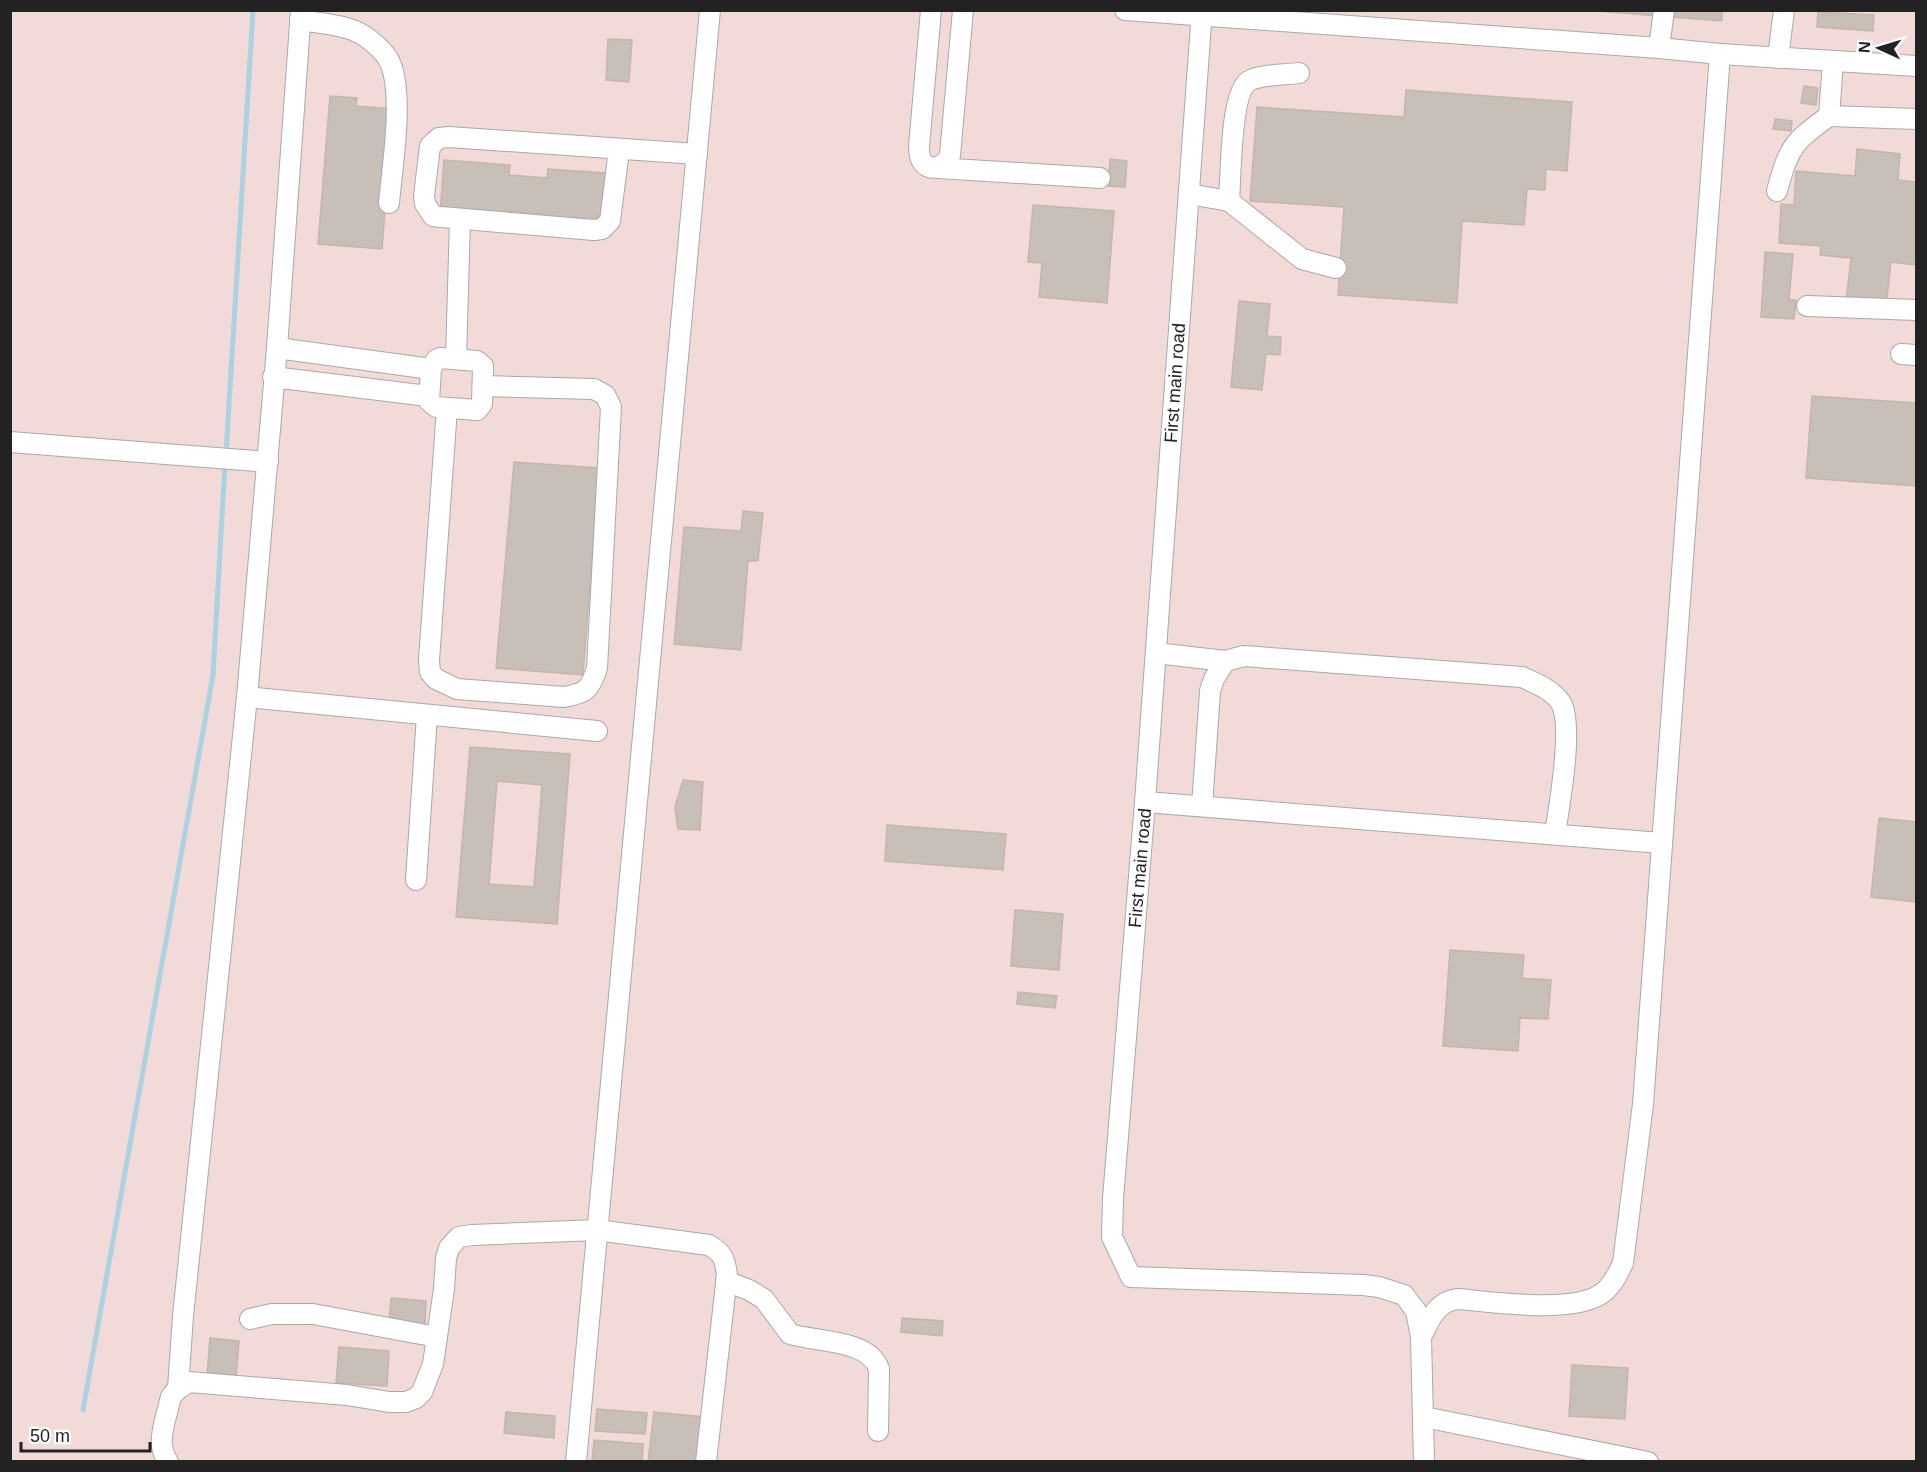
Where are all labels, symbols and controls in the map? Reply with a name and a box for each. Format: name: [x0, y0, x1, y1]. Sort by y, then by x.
north arrow: [1849, 18, 1909, 78]
text: N: [1856, 41, 1873, 53]
street label: First main road: [1161, 322, 1189, 444]
street label: First main road: [1125, 807, 1155, 929]
scale bar: [21, 1415, 150, 1453]
text: 50 m: [30, 1426, 70, 1446]

